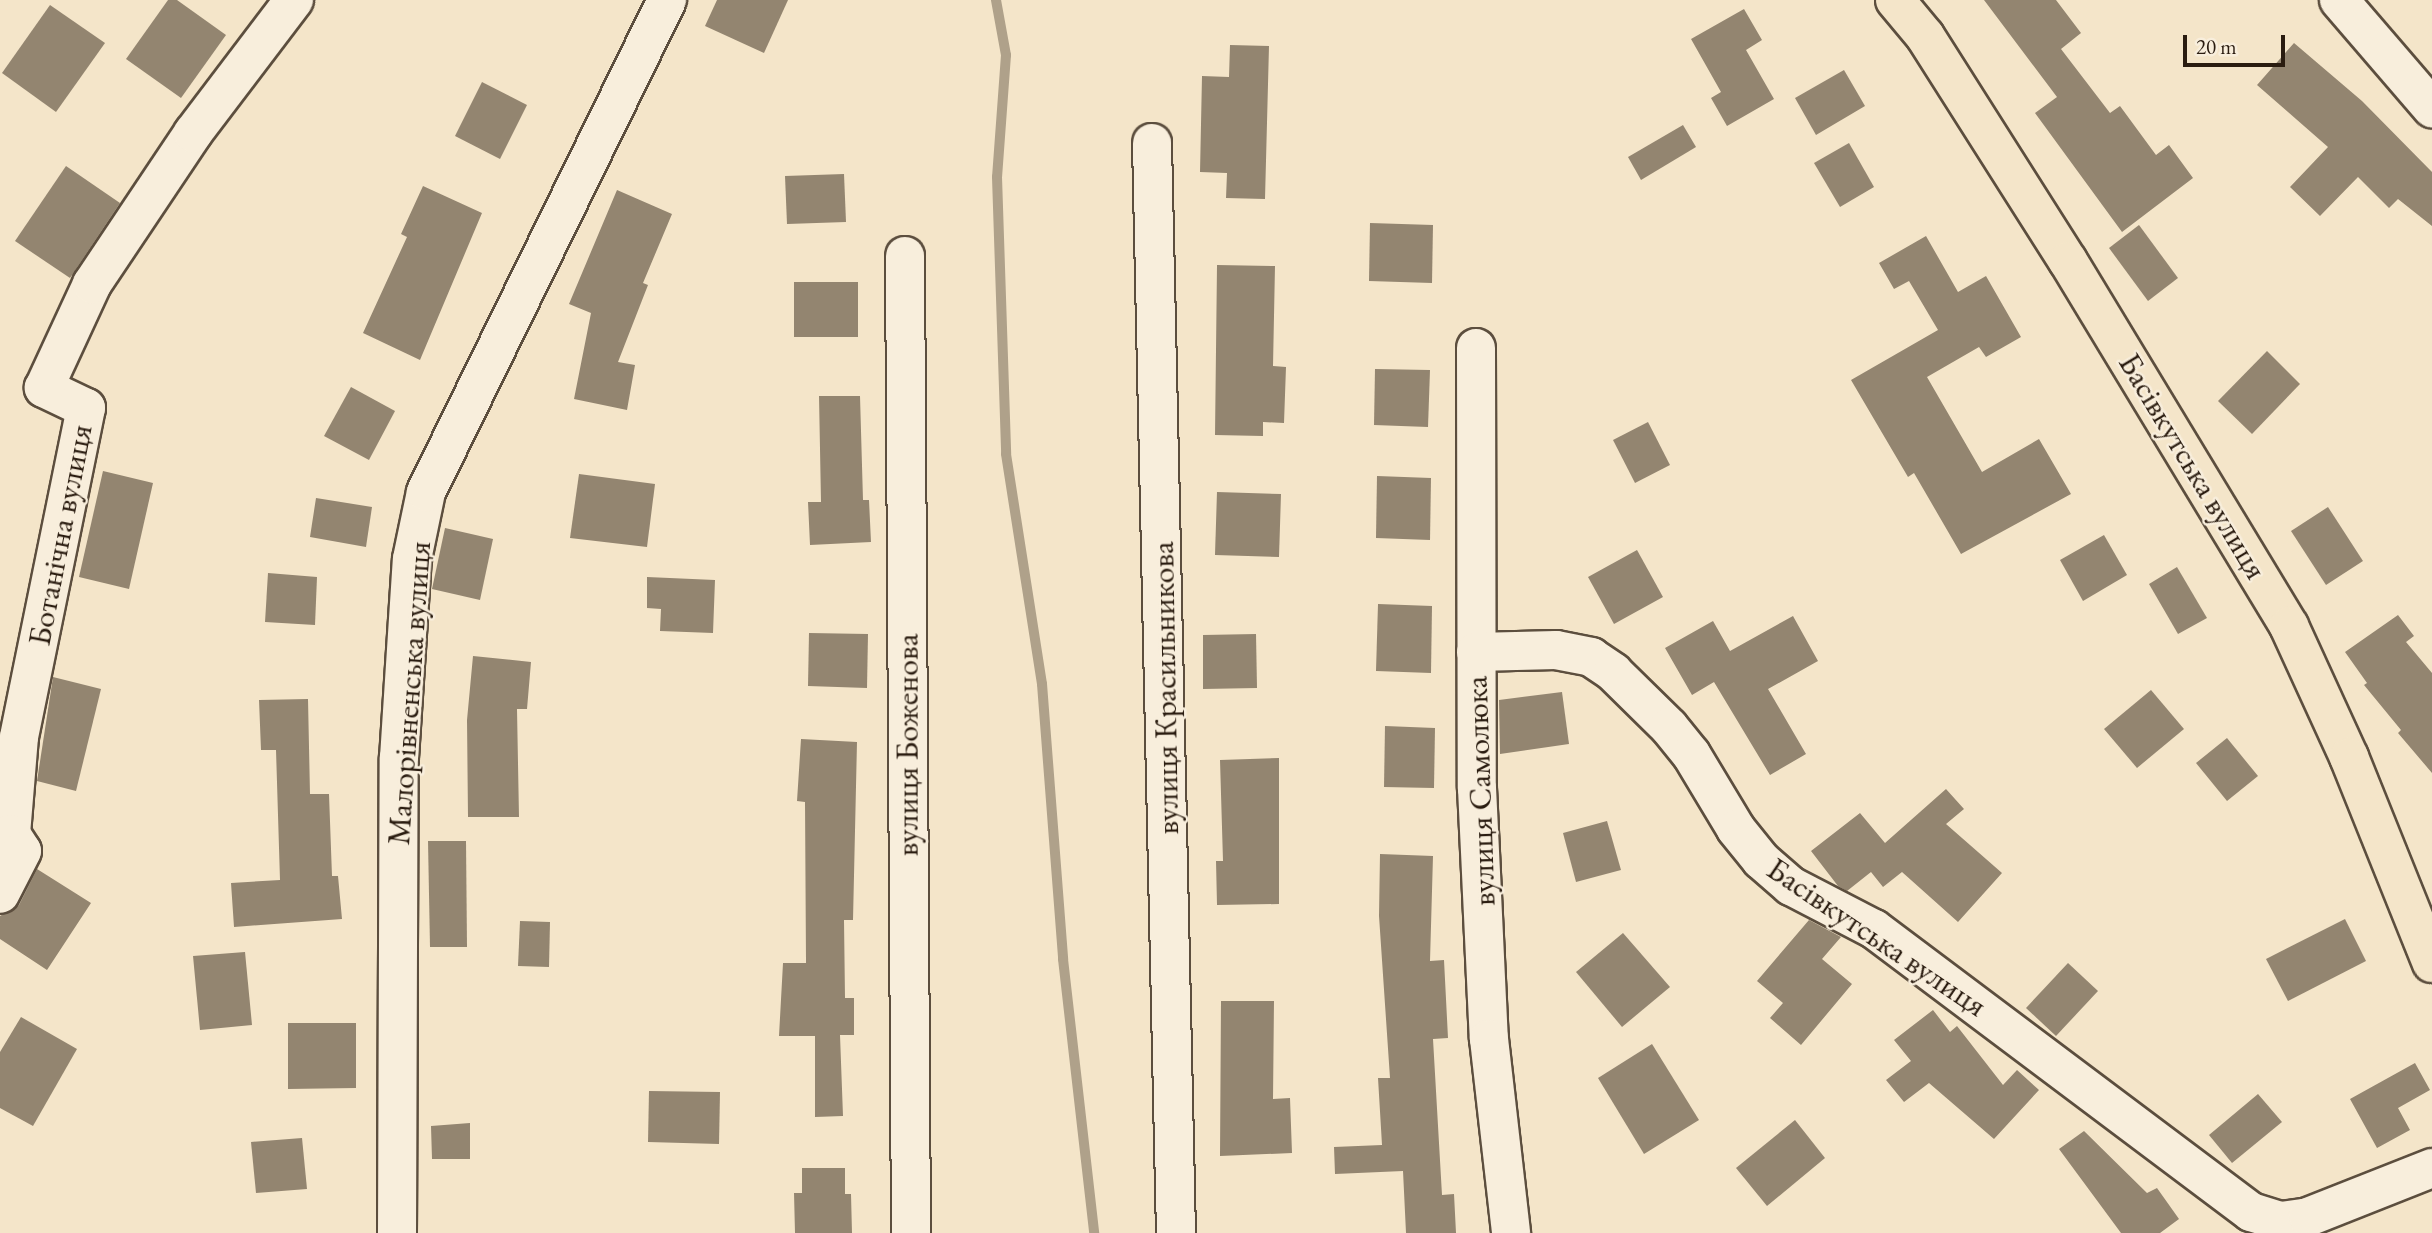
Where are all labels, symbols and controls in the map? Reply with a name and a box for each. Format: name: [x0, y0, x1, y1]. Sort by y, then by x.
scale bar: [2187, 21, 2288, 65]
text: 20 m: [2196, 33, 2237, 60]
street label: Басівкутська вулиця: [2110, 346, 2276, 586]
street label: Ботанічна вулиця: [20, 421, 100, 649]
street label: Малорівненська вулиця: [379, 540, 439, 846]
street label: вулиця Красильникова: [1143, 541, 1187, 835]
street label: вулиця Боженова: [888, 634, 926, 856]
street label: вулиця Самолюка: [1457, 675, 1503, 907]
street label: Басівкутська вулиця: [1760, 849, 1994, 1025]

